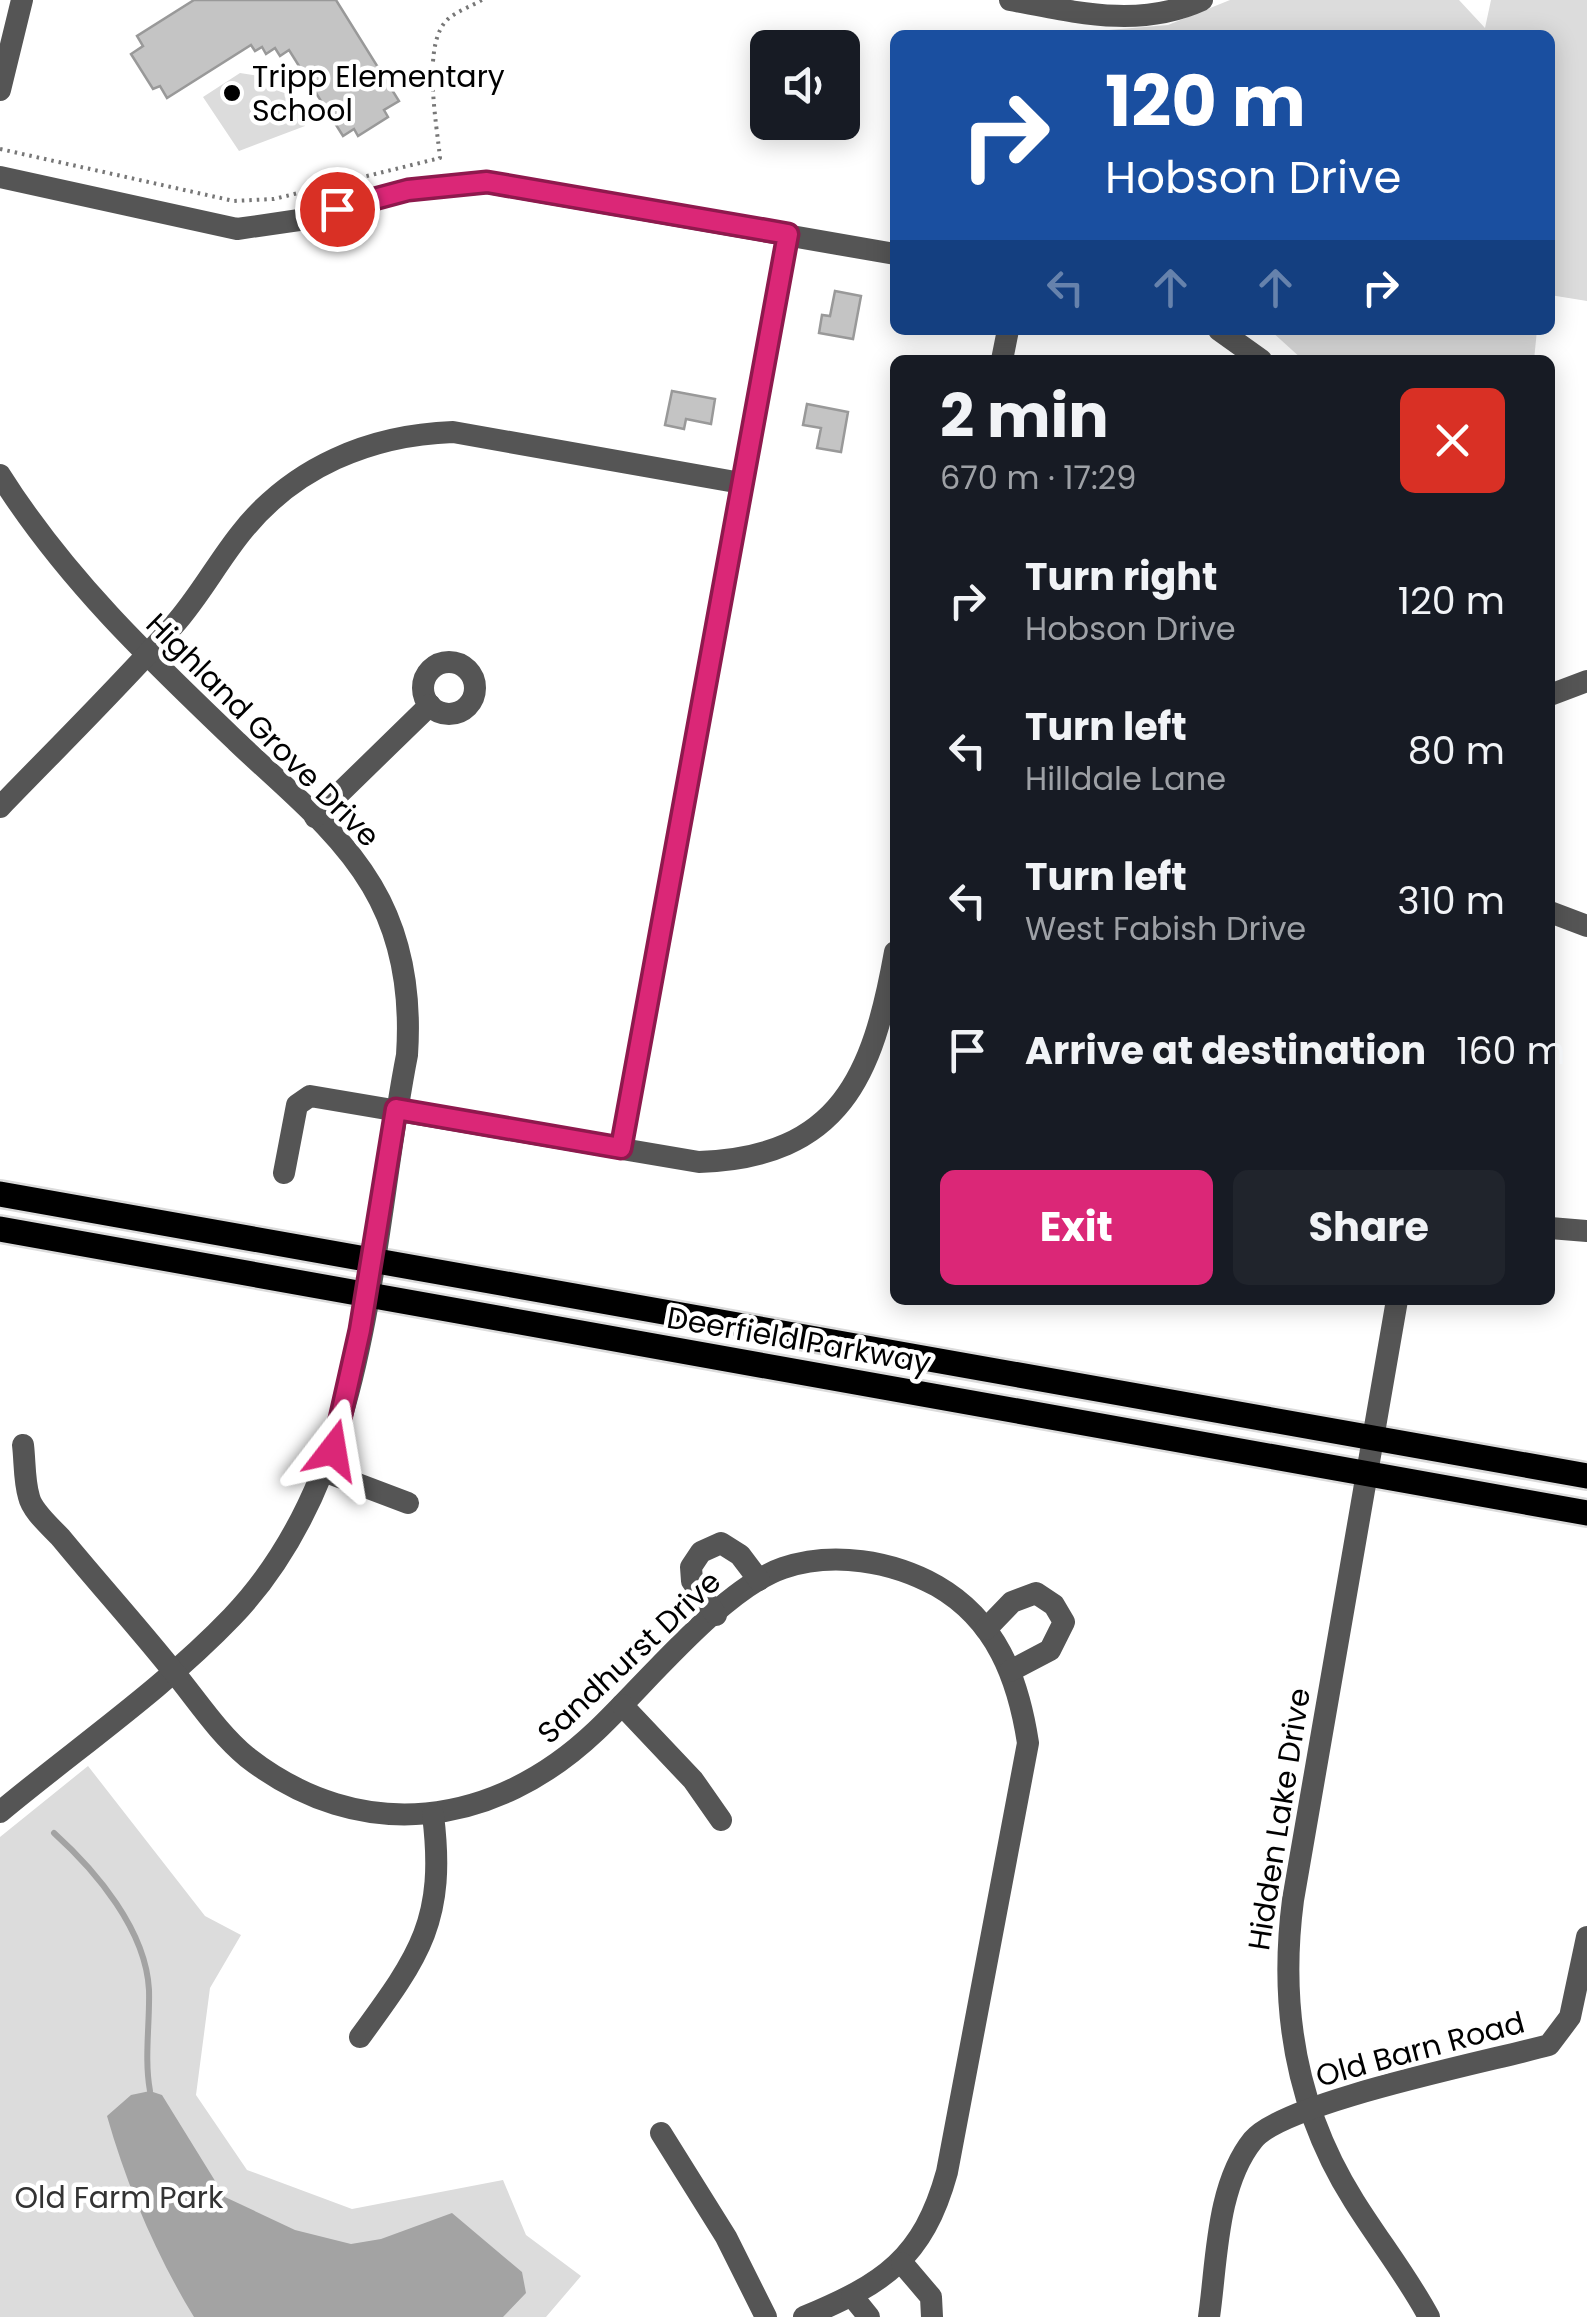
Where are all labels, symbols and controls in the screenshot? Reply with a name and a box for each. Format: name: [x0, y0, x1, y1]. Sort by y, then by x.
map controls: [750, 30, 860, 140]
button: sound: [750, 30, 860, 140]
text: 120 m: [1105, 52, 1306, 151]
place label: Tripp Elementary School: [252, 55, 505, 132]
icon: right: [940, 70, 1070, 200]
marker: Tripp Elementary School: [221, 82, 243, 104]
text: Hobson Drive: [1105, 146, 1401, 209]
pin: [295, 167, 380, 252]
icon: arrive: [310, 182, 365, 237]
icon: left: [1038, 260, 1093, 315]
icon: ahead: [1143, 260, 1198, 315]
icon: ahead: [1248, 260, 1303, 315]
icon: right: [1353, 260, 1408, 315]
text: 2 min: [940, 374, 1109, 458]
button: close: [1400, 388, 1505, 493]
text: 670 m · 17:29: [940, 455, 1136, 500]
text: Turn right: [1025, 550, 1217, 603]
icon: right: [940, 573, 995, 628]
text: 120 m: [1398, 574, 1505, 627]
street label: Highland Grove Drive: [136, 603, 390, 857]
text: Hobson Drive: [1025, 606, 1236, 651]
text: Turn left: [1025, 700, 1187, 753]
icon: left: [940, 723, 995, 778]
text: 80 m: [1408, 724, 1505, 777]
text: Hilldale Lane: [1025, 756, 1226, 801]
text: Turn left: [1025, 850, 1187, 903]
icon: left: [940, 873, 995, 928]
text: 310 m: [1397, 874, 1505, 927]
text: West Fabish Drive: [1025, 906, 1306, 951]
icon: arrive: [940, 1023, 995, 1078]
text: Arrive at destination: [1025, 1024, 1426, 1077]
text: 160 m: [1456, 1024, 1566, 1077]
button: Exit: [940, 1170, 1213, 1285]
button: Share: [1233, 1170, 1505, 1285]
street label: Deerfield Parkway: [664, 1296, 934, 1384]
position arrow: [281, 1398, 385, 1502]
street label: Sandhurst Drive: [528, 1561, 730, 1753]
street label: Hidden Lake Drive: [1237, 1685, 1321, 1953]
street label: Old Barn Road: [1311, 2000, 1529, 2098]
park label: Old Farm Park: [14, 2176, 224, 2219]

